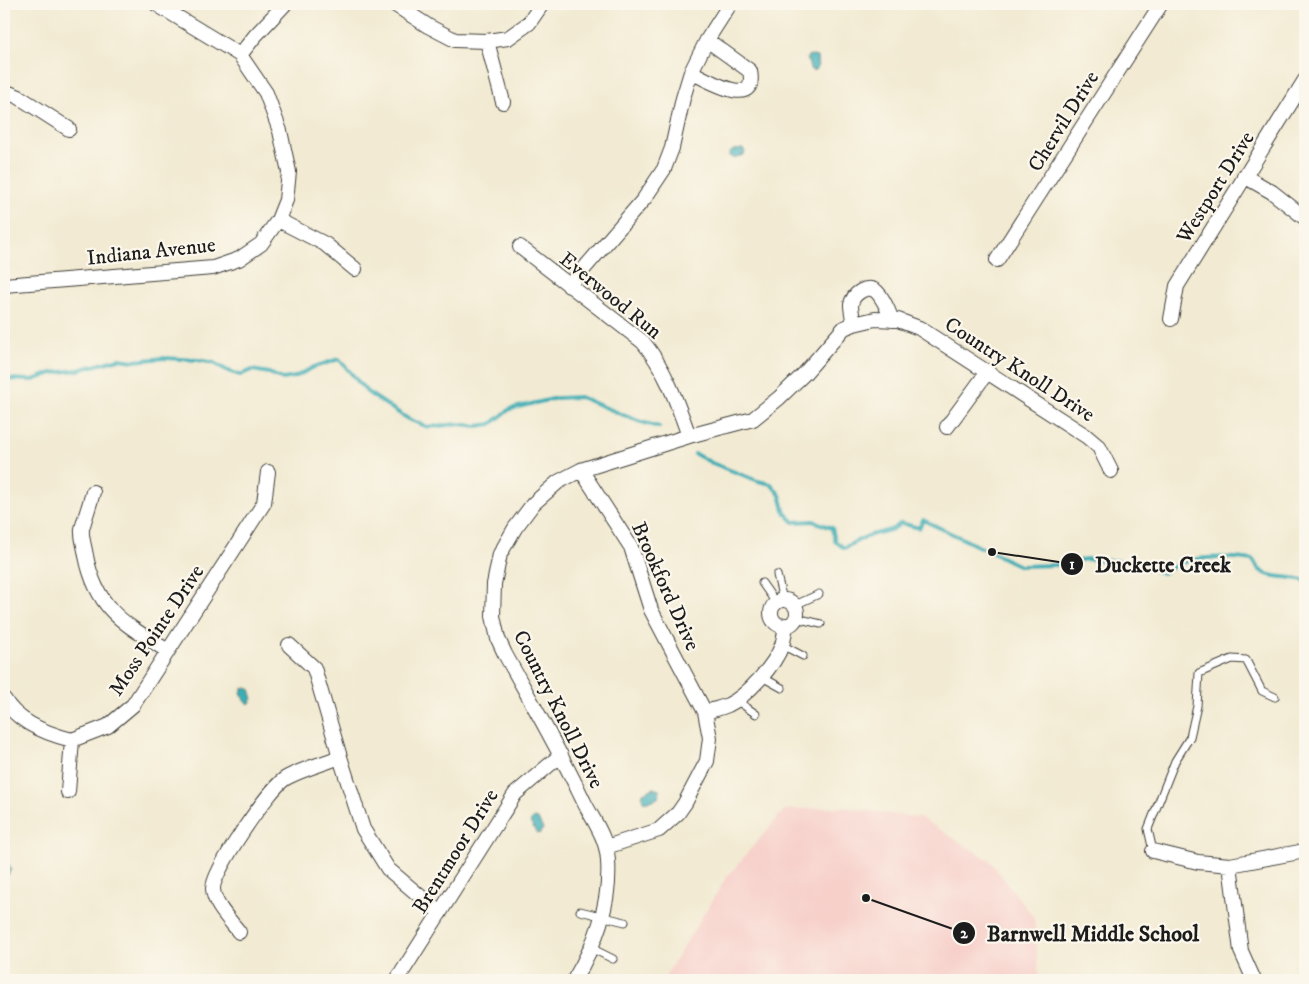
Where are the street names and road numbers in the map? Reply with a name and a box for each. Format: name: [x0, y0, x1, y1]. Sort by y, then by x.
street label: Chervil Drive: [1023, 66, 1105, 177]
street label: Westport Drive: [1171, 126, 1261, 249]
street label: Indiana Avenue: [85, 232, 217, 272]
street label: Everwood Run: [554, 247, 667, 345]
street label: Country Knoll Drive: [939, 312, 1100, 428]
street label: Brookford Drive: [625, 518, 705, 655]
street label: Moss Pointe Drive: [103, 560, 210, 701]
street label: Country Knoll Drive: [507, 626, 609, 793]
street label: Brentmoor Drive: [407, 784, 505, 919]

